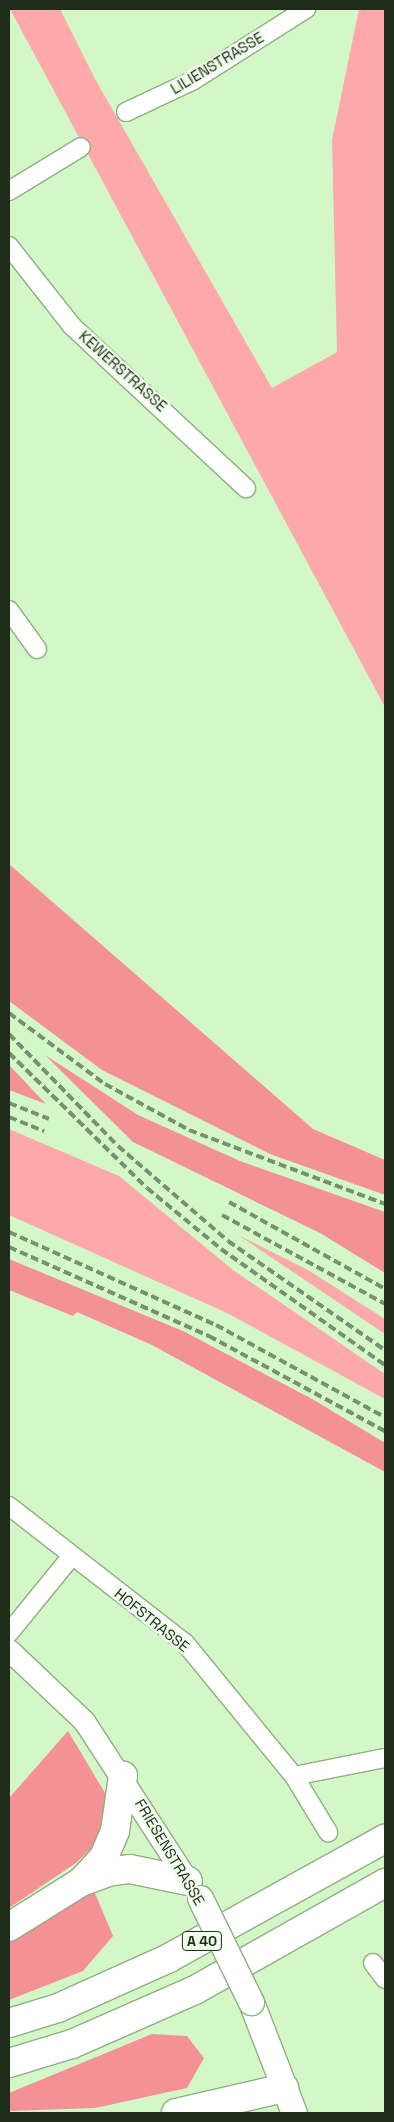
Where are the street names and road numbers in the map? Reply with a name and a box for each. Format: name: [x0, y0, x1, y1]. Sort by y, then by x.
street label: LILIENSTRASSE: [167, 28, 267, 98]
street label: KEWERSTRASSE: [75, 327, 171, 415]
street label: HOFSTRASSE: [111, 1584, 193, 1656]
street label: FRIESENSTRASSE: [131, 1796, 209, 1908]
road number: A 40: [181, 1930, 223, 1952]

